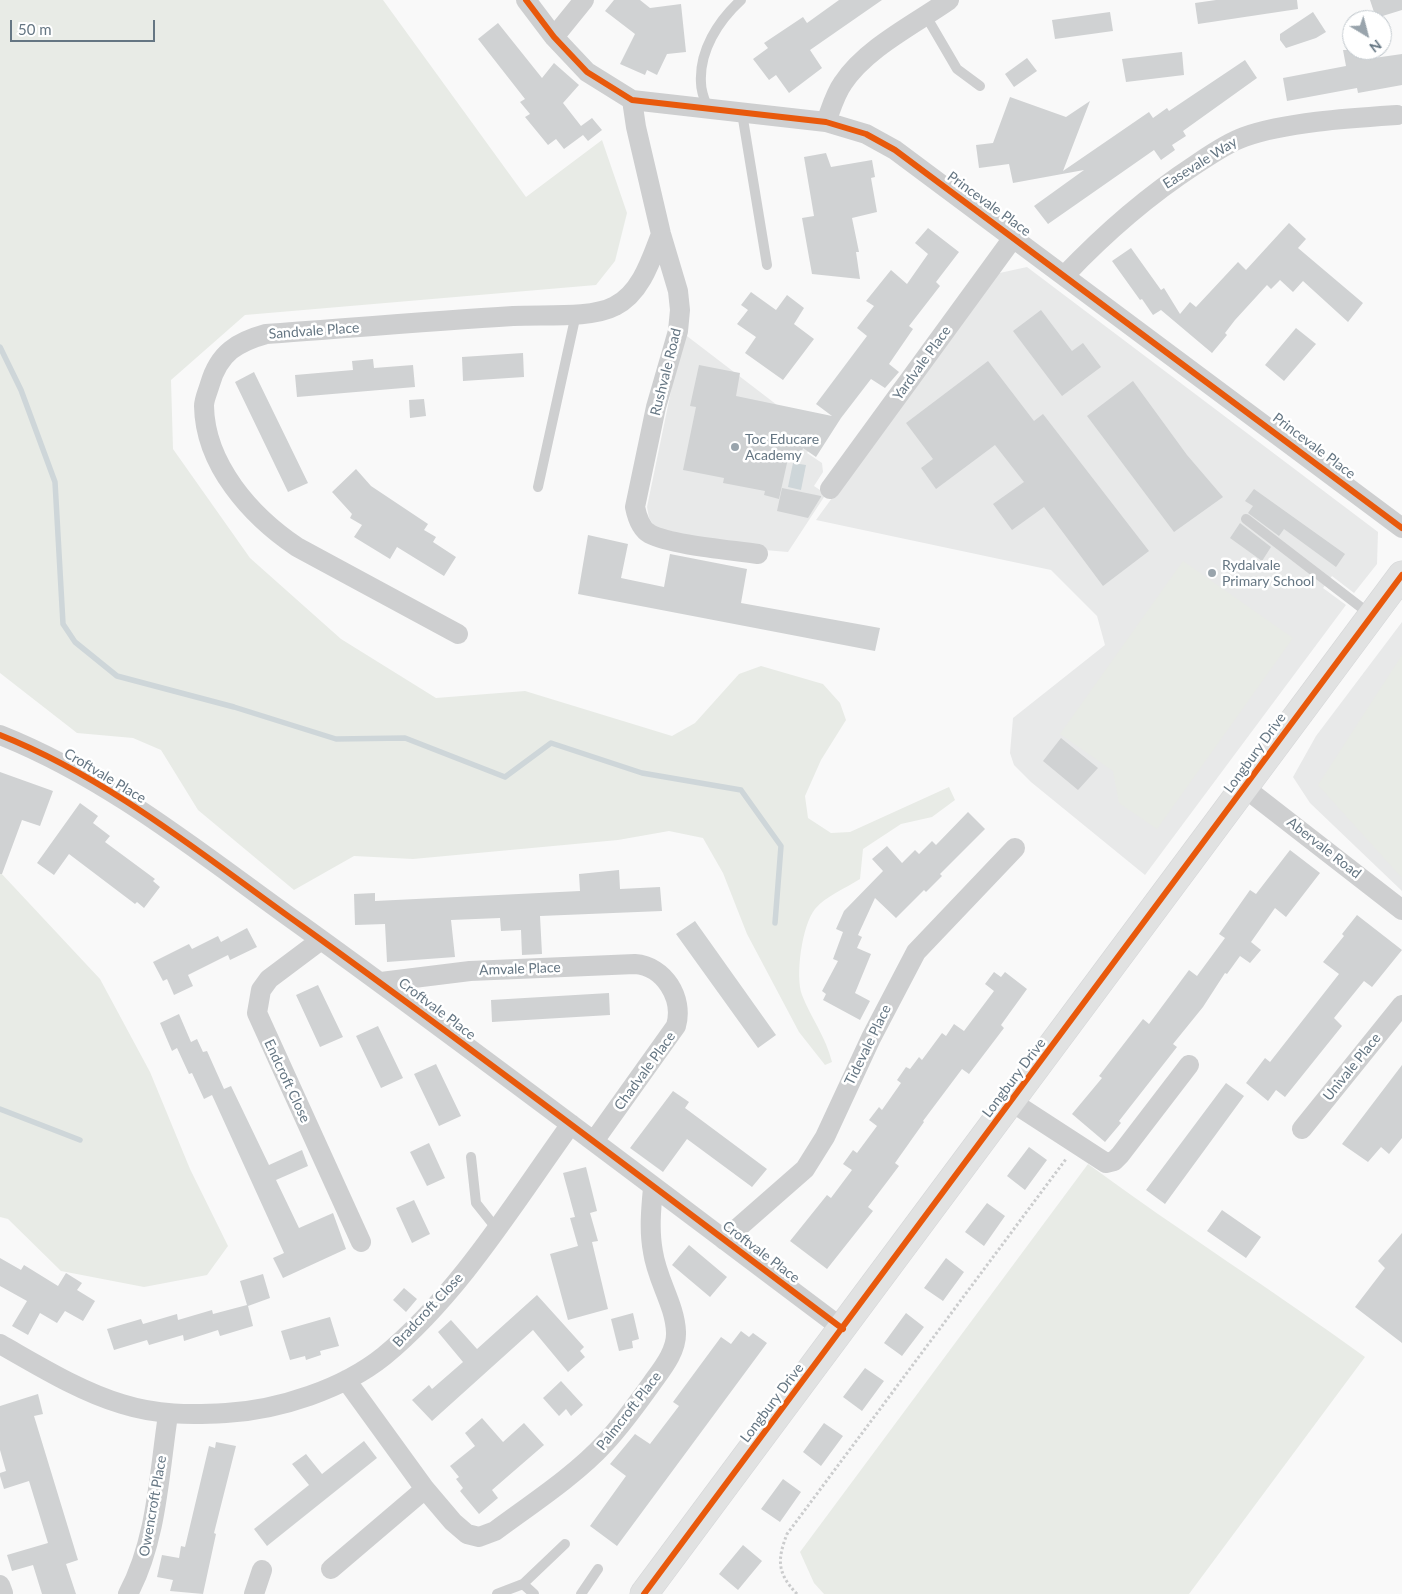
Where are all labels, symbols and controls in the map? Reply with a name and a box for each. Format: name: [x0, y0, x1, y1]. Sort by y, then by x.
scale bar: [12, 10, 158, 42]
north arrow: [1342, 10, 1392, 60]
text: 50 m: [18, 20, 52, 38]
text: N: [1366, 37, 1385, 57]
street label: Easevale Way: [1160, 134, 1240, 192]
street label: Princevale Place: [944, 168, 1034, 240]
street label: Sandvale Place: [268, 319, 360, 343]
street label: Yardvale Place: [889, 323, 955, 403]
street label: Rushvale Road: [647, 327, 685, 417]
street label: Princevale Place: [1269, 409, 1359, 483]
place label: Toc Educare Academy: [745, 431, 819, 464]
marker: Toc Educare Academy: [729, 441, 741, 453]
place label: Rydalvale Primary School: [1222, 557, 1314, 590]
marker: Rydalvale Primary School: [1206, 567, 1218, 579]
street label: Longbury Drive: [1220, 710, 1290, 796]
street label: Croftvale Place: [61, 745, 149, 807]
street label: Abervale Road: [1284, 814, 1364, 882]
street label: Amvale Place: [479, 959, 561, 979]
street label: Croftvale Place: [395, 974, 479, 1044]
street label: Tidevale Place: [841, 1002, 895, 1088]
street label: Chadvale Place: [611, 1029, 679, 1113]
street label: Univale Place: [1320, 1030, 1384, 1104]
street label: Longbury Drive: [979, 1035, 1049, 1121]
street label: Endcroft Close: [260, 1037, 314, 1125]
street label: Croftvale Place: [719, 1217, 803, 1287]
street label: Bradcroft Close: [389, 1269, 467, 1351]
street label: Longbury Drive: [737, 1360, 807, 1446]
street label: Palmcroft Place: [593, 1368, 665, 1454]
street label: Owencroft Place: [136, 1454, 170, 1558]

